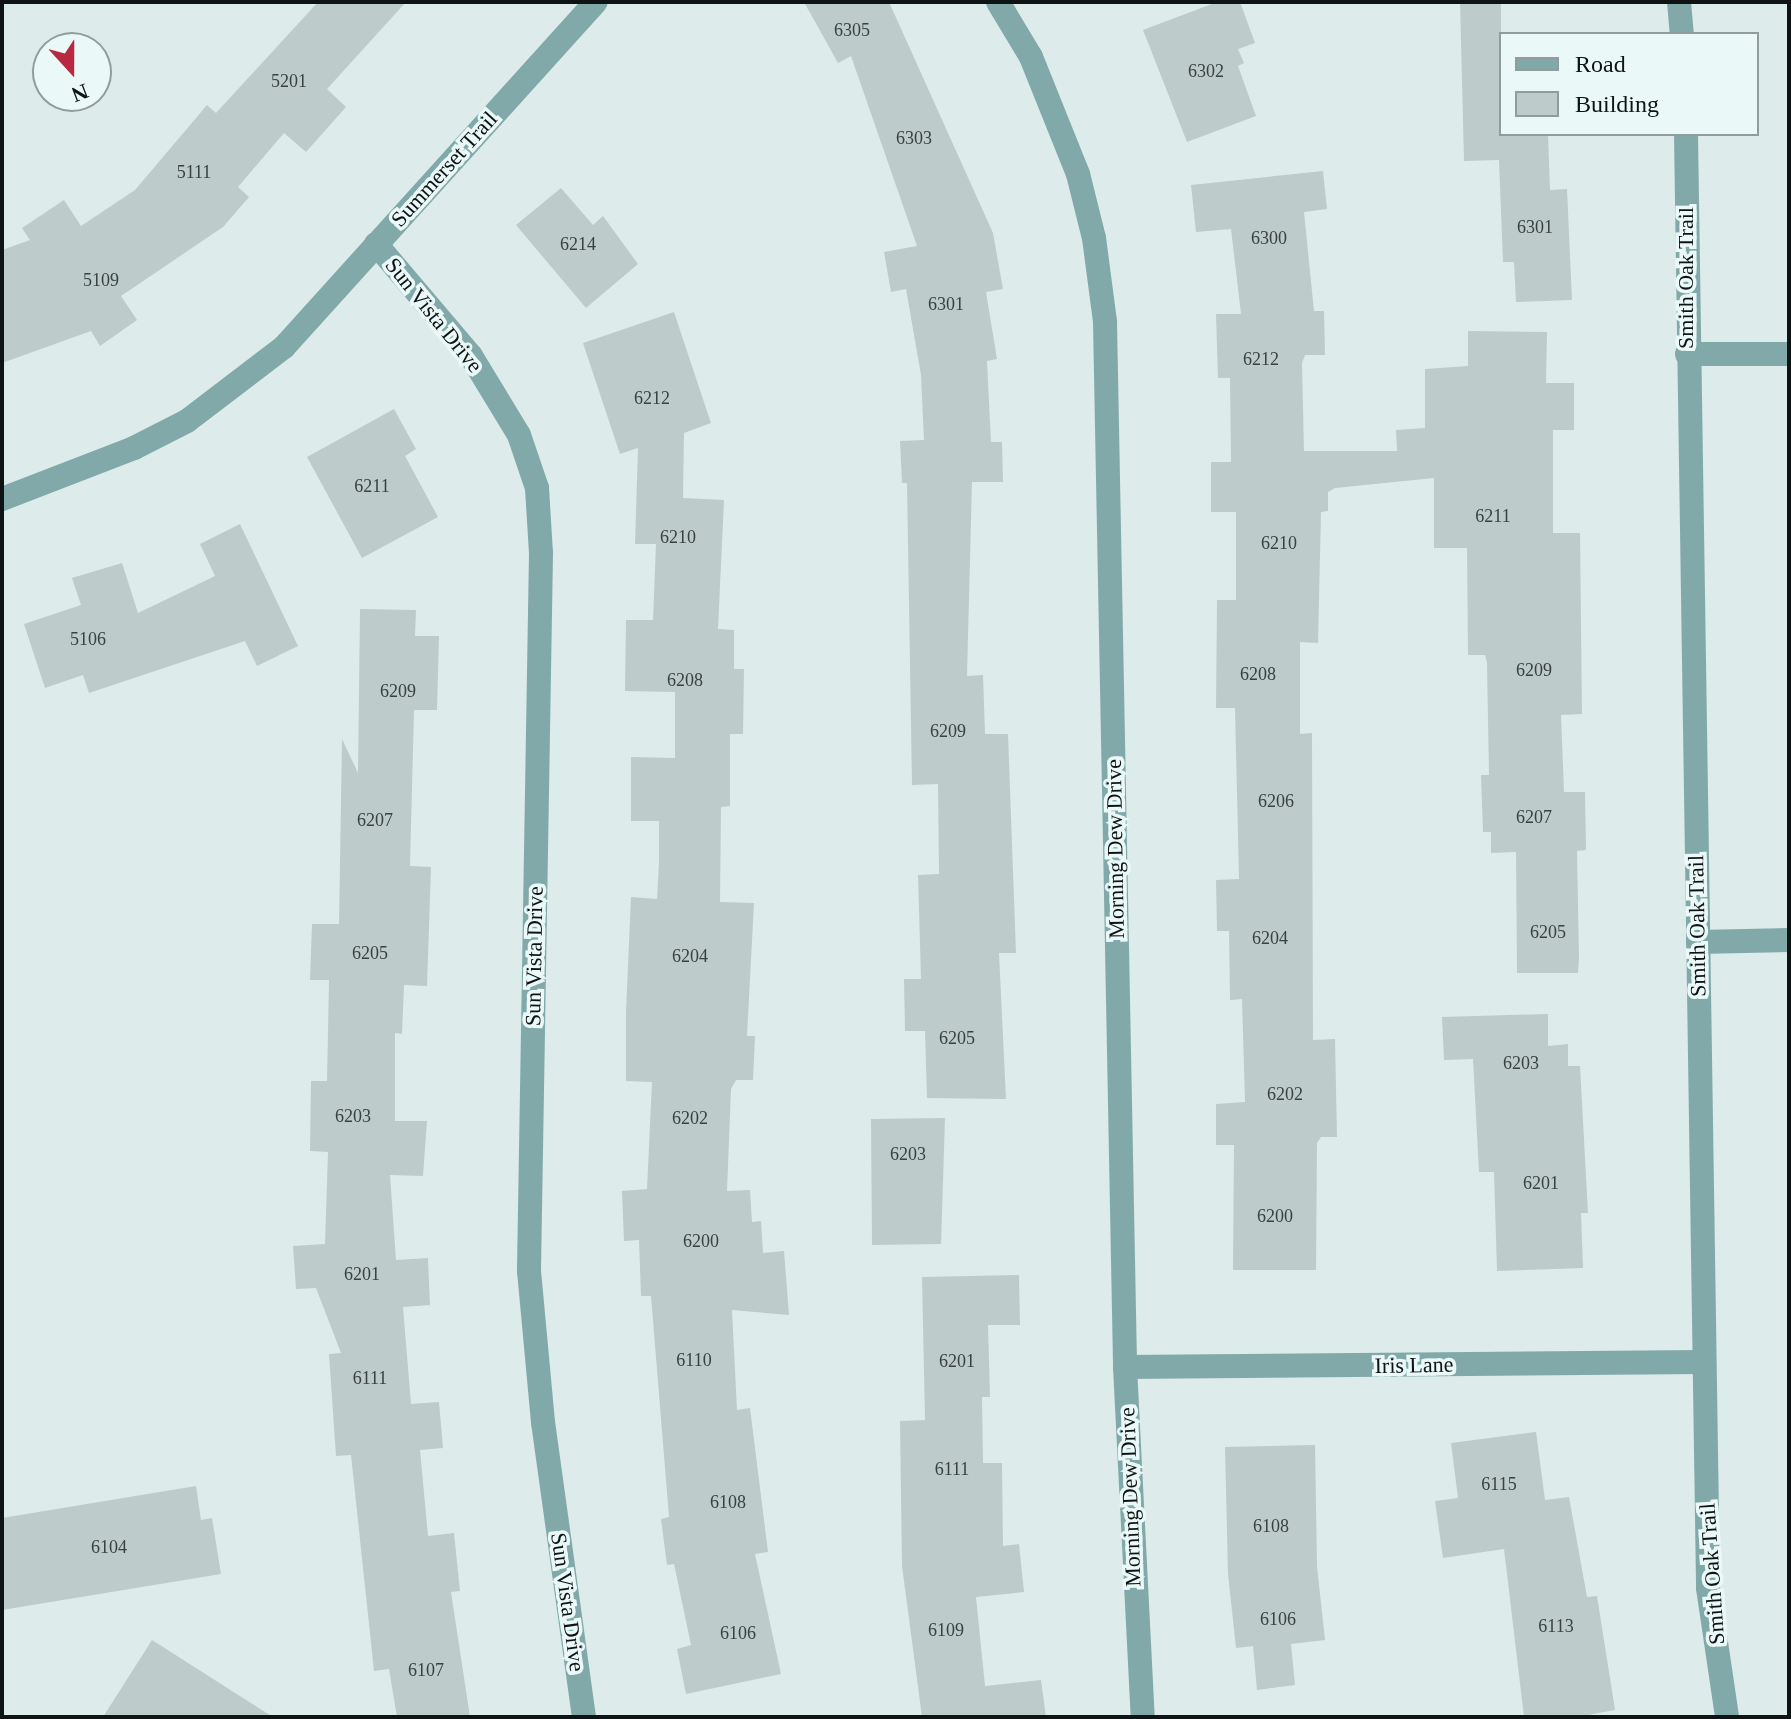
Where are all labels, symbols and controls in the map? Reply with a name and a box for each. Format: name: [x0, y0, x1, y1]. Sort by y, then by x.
house number: 6305: [834, 19, 870, 41]
north arrow: [32, 32, 112, 112]
legend: [1499, 32, 1759, 136]
text: Road: [1575, 51, 1626, 77]
house number: 6302: [1188, 60, 1224, 82]
house number: 5201: [271, 70, 307, 92]
text: N: [68, 78, 92, 108]
text: Building: [1575, 91, 1659, 117]
street label: Summerset Trail: [385, 106, 503, 232]
house number: 6303: [896, 127, 932, 149]
house number: 5111: [177, 161, 211, 183]
street label: Smith Oak Trail: [1673, 207, 1699, 349]
house number: 6301: [1517, 216, 1553, 238]
house number: 6300: [1251, 227, 1287, 249]
house number: 6214: [560, 233, 596, 255]
street label: Sun Vista Drive: [380, 252, 488, 378]
house number: 5109: [83, 269, 119, 291]
house number: 6301: [928, 293, 964, 315]
house number: 6212: [1243, 348, 1279, 370]
house number: 6212: [634, 387, 670, 409]
house number: 6211: [354, 475, 390, 497]
house number: 6211: [1475, 505, 1511, 527]
house number: 6210: [660, 526, 696, 548]
house number: 6210: [1261, 532, 1297, 554]
house number: 5106: [70, 628, 106, 650]
house number: 6209: [1516, 659, 1552, 681]
house number: 6208: [1240, 663, 1276, 685]
house number: 6208: [667, 669, 703, 691]
house number: 6209: [380, 680, 416, 702]
house number: 6209: [930, 720, 966, 742]
street label: Morning Dew Drive: [1100, 759, 1130, 939]
house number: 6206: [1258, 790, 1294, 812]
house number: 6207: [1516, 806, 1552, 828]
house number: 6207: [357, 809, 393, 831]
street label: Smith Oak Trail: [1683, 855, 1711, 997]
street label: Sun Vista Drive: [520, 886, 548, 1026]
house number: 6205: [1530, 921, 1566, 943]
house number: 6204: [1252, 927, 1288, 949]
house number: 6205: [352, 942, 388, 964]
house number: 6204: [672, 945, 708, 967]
house number: 6205: [939, 1027, 975, 1049]
house number: 6203: [1503, 1052, 1539, 1074]
house number: 6202: [1267, 1083, 1303, 1105]
house number: 6203: [335, 1105, 371, 1127]
house number: 6202: [672, 1107, 708, 1129]
house number: 6203: [890, 1143, 926, 1165]
house number: 6201: [1523, 1172, 1559, 1194]
house number: 6200: [1257, 1205, 1293, 1227]
house number: 6200: [683, 1230, 719, 1252]
house number: 6201: [344, 1263, 380, 1285]
house number: 6110: [676, 1349, 712, 1371]
house number: 6201: [939, 1350, 975, 1372]
street label: Iris Lane: [1374, 1351, 1454, 1379]
house number: 6111: [353, 1367, 387, 1389]
street label: Morning Dew Drive: [1114, 1407, 1146, 1587]
house number: 6111: [935, 1458, 969, 1480]
house number: 6115: [1481, 1473, 1517, 1495]
house number: 6108: [710, 1491, 746, 1513]
street label: Smith Oak Trail: [1694, 1502, 1730, 1646]
house number: 6108: [1253, 1515, 1289, 1537]
street label: Sun Vista Drive: [545, 1531, 591, 1673]
house number: 6104: [91, 1536, 127, 1558]
house number: 6106: [1260, 1608, 1296, 1630]
house number: 6113: [1538, 1615, 1574, 1637]
house number: 6109: [928, 1619, 964, 1641]
house number: 6106: [720, 1622, 756, 1644]
house number: 6107: [408, 1659, 444, 1681]

